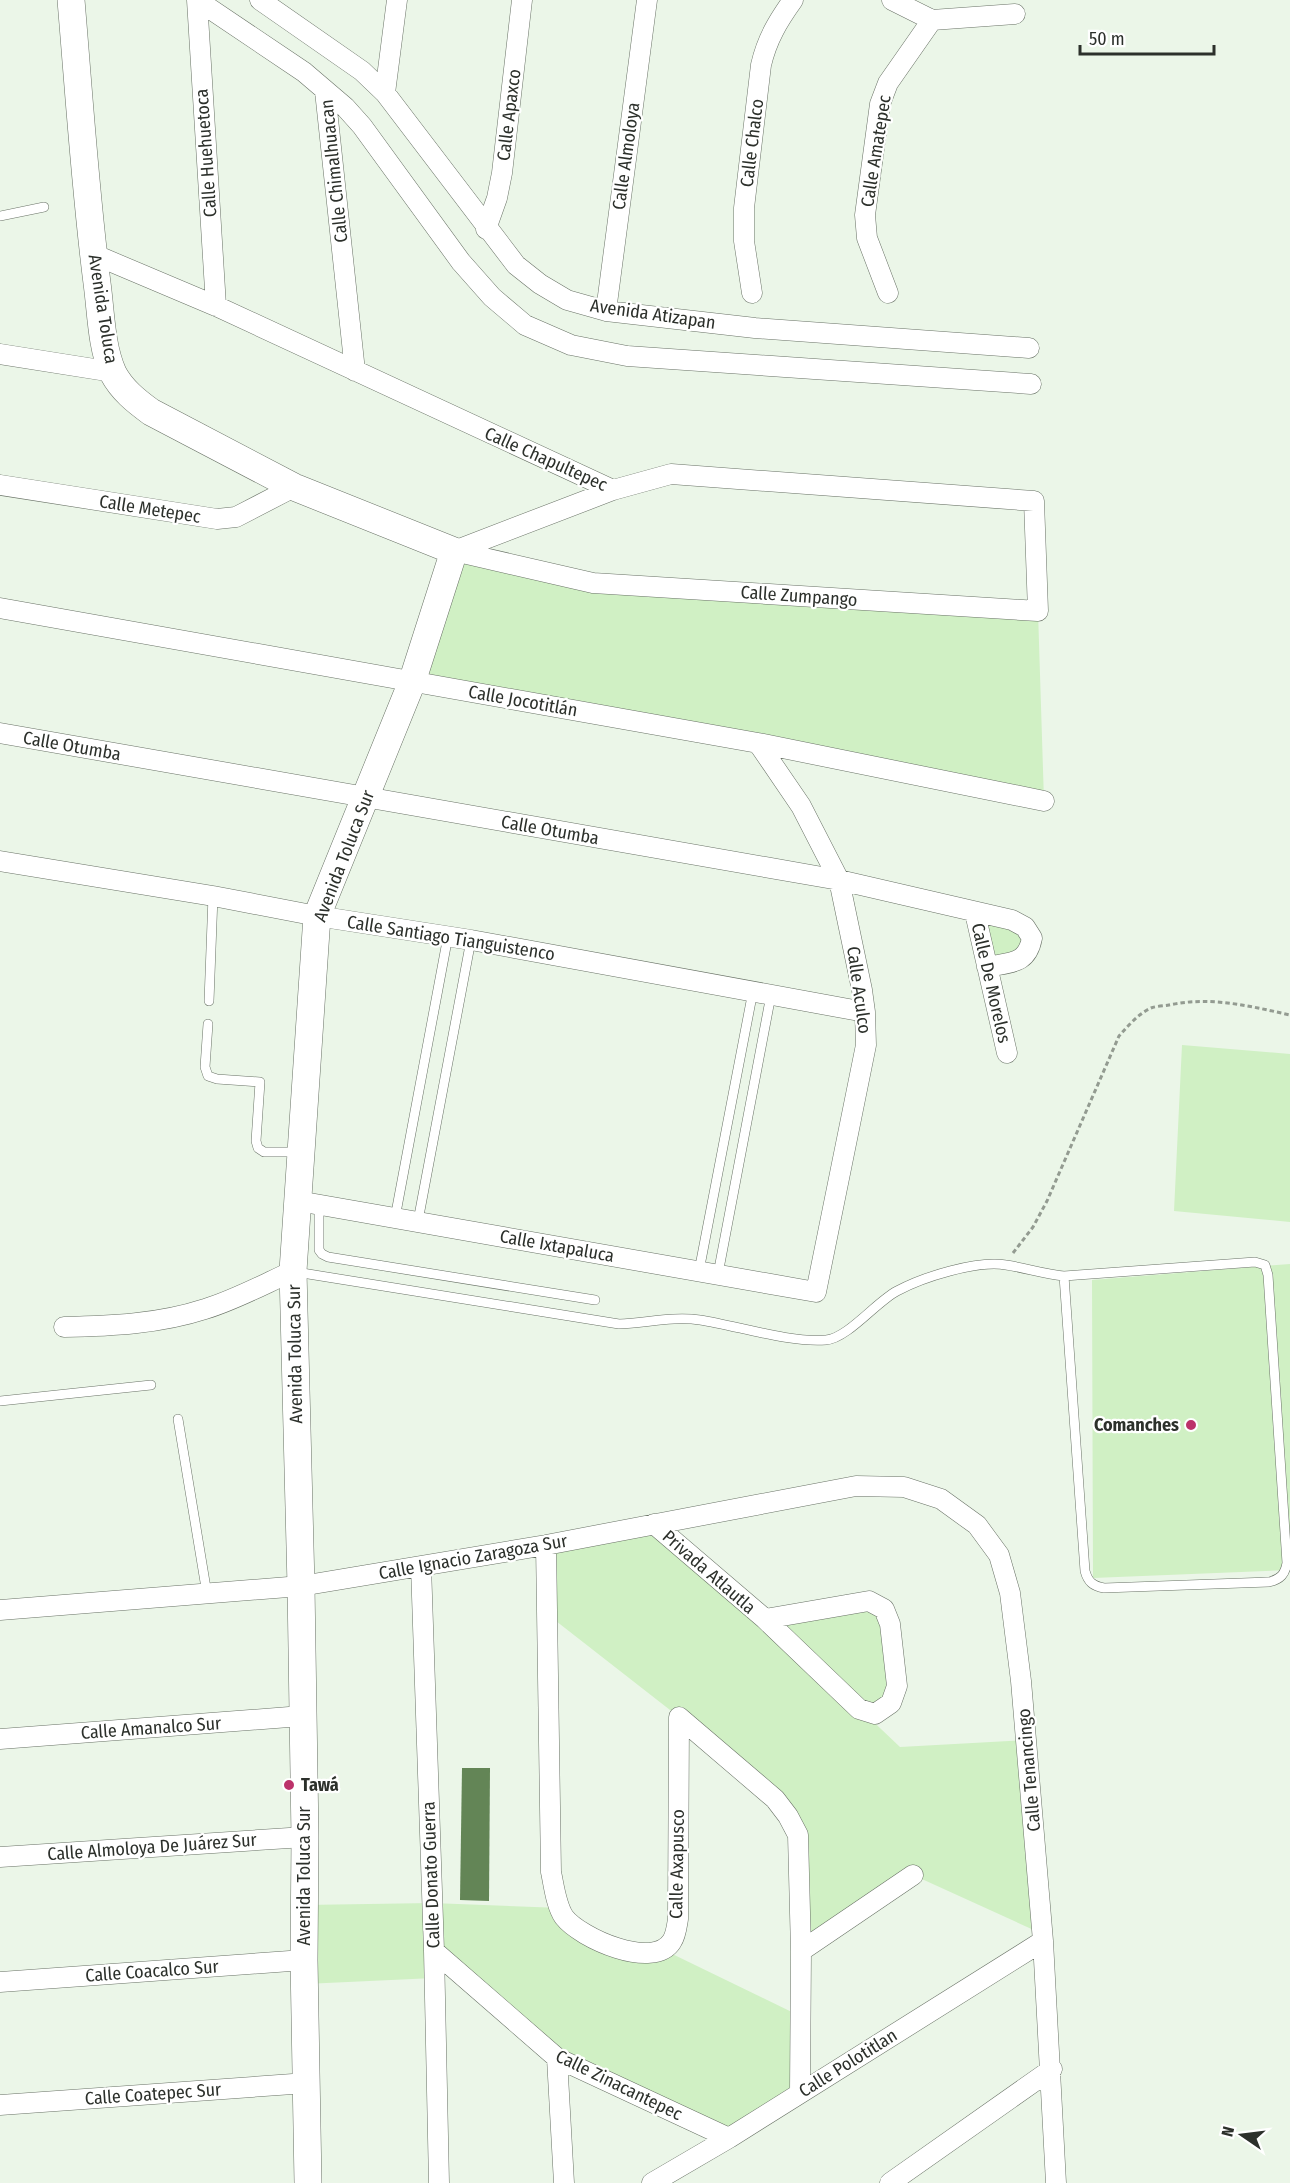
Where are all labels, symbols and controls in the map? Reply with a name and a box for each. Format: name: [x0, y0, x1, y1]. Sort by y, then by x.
scale bar: [1080, 18, 1214, 56]
text: 50 m: [1089, 28, 1125, 50]
street label: Calle Apaxco: [492, 68, 526, 162]
street label: Calle Huehuetoca: [191, 88, 221, 218]
street label: Calle Amatepec: [856, 93, 896, 209]
street label: Calle Chimalhuacan: [316, 98, 352, 244]
street label: Calle Chalco: [736, 98, 768, 188]
street label: Calle Almoloya: [608, 101, 644, 211]
street label: Avenida Toluca: [84, 253, 123, 365]
street label: Avenida Atizapan: [589, 294, 717, 334]
street label: Calle Chapultepec: [481, 422, 611, 496]
street label: Calle Metepec: [98, 490, 203, 528]
street label: Calle Zumpango: [740, 581, 858, 611]
street label: Calle Jocotitlán: [467, 681, 579, 721]
street label: Calle Otumba: [21, 727, 123, 765]
street label: Avenida Toluca Sur: [309, 786, 379, 925]
street label: Calle Otumba: [499, 811, 601, 849]
street label: Calle Santiago Tianguistenco: [345, 911, 557, 965]
street label: Calle De Morelos: [967, 921, 1016, 1045]
street label: Calle Aculco: [842, 945, 876, 1035]
street label: Calle Ixtapaluca: [498, 1225, 616, 1267]
street label: Avenida Toluca Sur: [283, 1284, 307, 1424]
place label: Comanches: [1094, 1414, 1179, 1436]
marker: Comanches: [1184, 1418, 1198, 1432]
street label: Privada Atlautla: [658, 1526, 760, 1619]
street label: Calle Ignacio Zaragoza Sur: [377, 1529, 570, 1584]
street label: Calle Tenancingo: [1013, 1708, 1045, 1832]
street label: Calle Amanalco Sur: [80, 1712, 223, 1744]
place label: Tawá: [301, 1774, 339, 1796]
marker: Tawá: [282, 1778, 296, 1792]
street label: Calle Donato Guerra: [417, 1801, 445, 1949]
street label: Avenida Toluca Sur: [293, 1806, 315, 1946]
street label: Calle Axapusco: [665, 1809, 689, 1919]
street label: Calle Almoloya De Juárez Sur: [47, 1829, 258, 1865]
street label: Calle Coacalco Sur: [85, 1955, 220, 1987]
street label: Calle Polotitlan: [795, 2024, 901, 2102]
street label: Calle Zinacantepec: [552, 2045, 686, 2125]
street label: Calle Coatepec Sur: [84, 2078, 223, 2110]
north arrow: [1212, 2105, 1272, 2165]
text: N: [1218, 2125, 1238, 2138]

